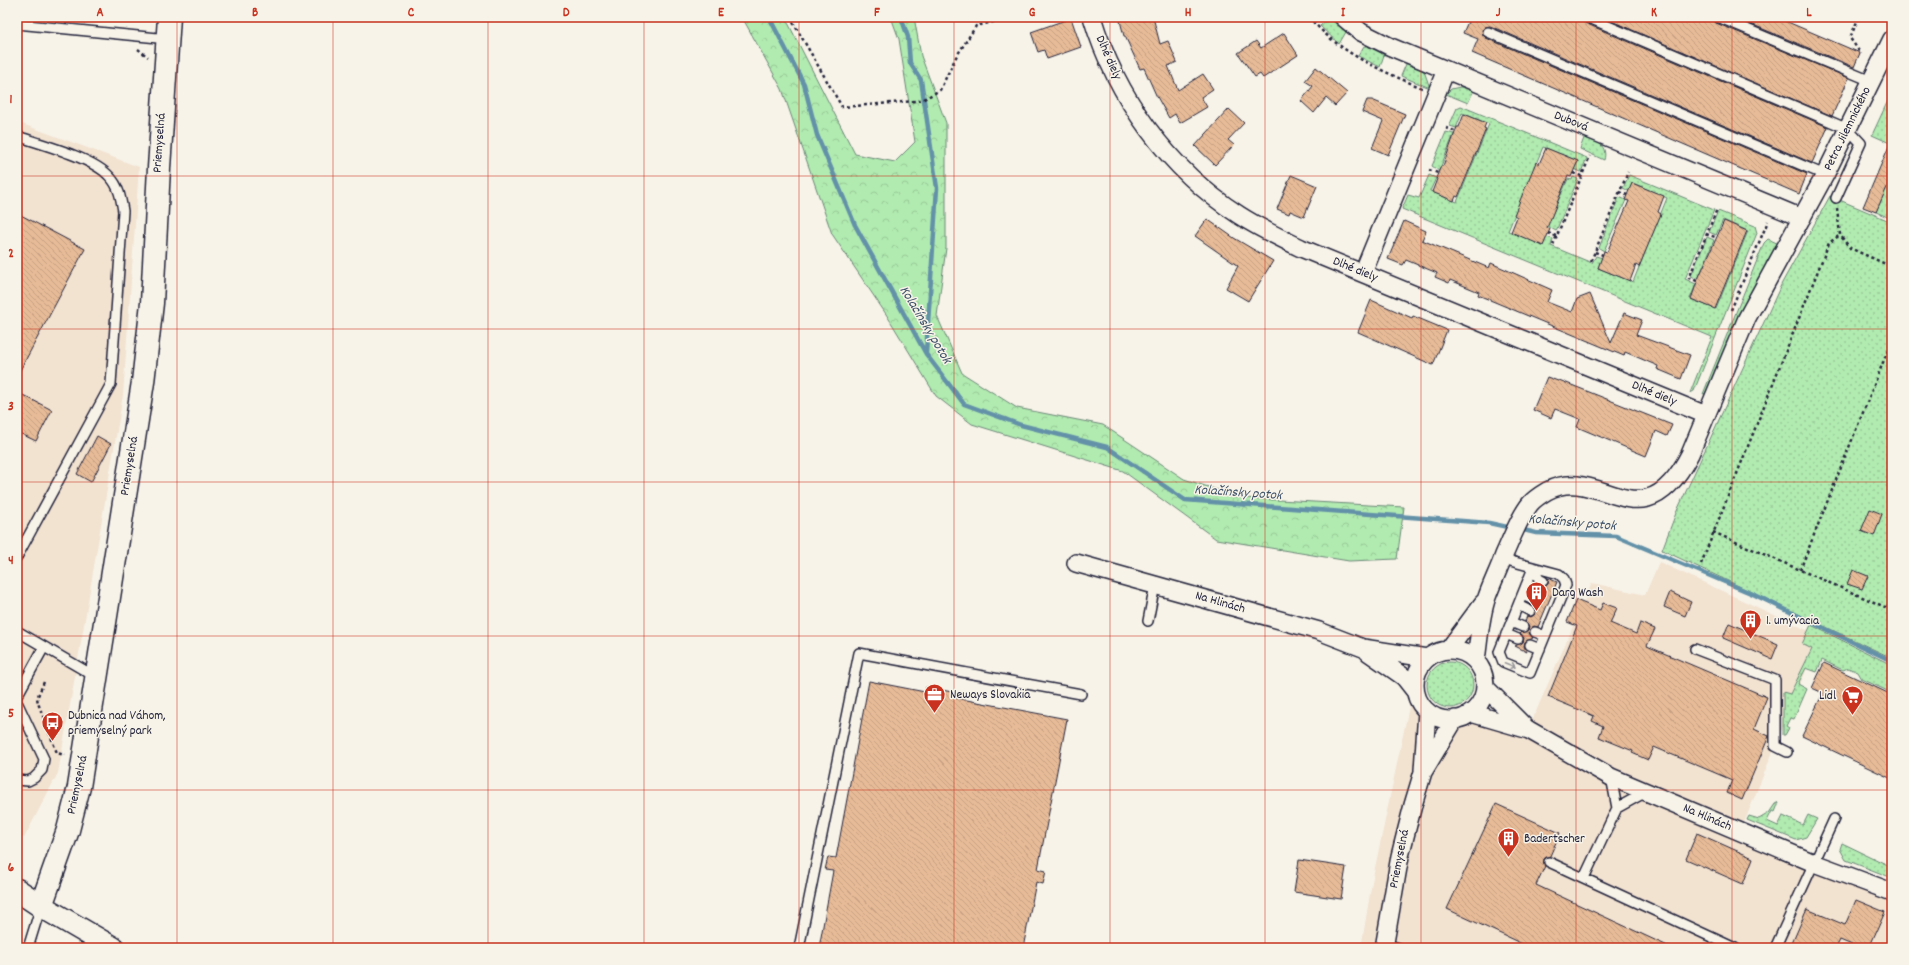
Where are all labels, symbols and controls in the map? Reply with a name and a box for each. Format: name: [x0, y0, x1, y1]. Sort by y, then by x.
text: A: [96, 4, 104, 23]
text: B: [252, 4, 258, 23]
text: C: [408, 4, 415, 23]
text: D: [563, 4, 570, 23]
text: E: [718, 4, 725, 23]
text: F: [874, 4, 880, 23]
text: G: [1029, 4, 1036, 23]
text: H: [1185, 4, 1192, 23]
text: I: [1341, 4, 1346, 23]
text: J: [1496, 4, 1501, 23]
text: K: [1651, 4, 1657, 23]
text: L: [1806, 4, 1812, 23]
street label: Dlhé diely: [1090, 33, 1127, 84]
street label: Petra Jilemnického: [1819, 84, 1877, 174]
text: 1: [10, 91, 13, 110]
street label: Dubová: [1551, 107, 1592, 138]
street label: Priemyselná: [148, 112, 172, 173]
text: 2: [8, 245, 14, 264]
street label: Dlhé diely: [1330, 252, 1381, 288]
water label: Kolačínsky potok: [894, 282, 957, 369]
street label: Dlhé diely: [1629, 376, 1680, 412]
text: 3: [8, 398, 14, 417]
street label: Priemyselná: [116, 434, 144, 497]
water label: Kolačínsky potok: [1194, 480, 1284, 506]
water label: Kolačínsky potok: [1527, 509, 1618, 537]
text: 4: [8, 552, 14, 571]
building icon: Darg Wash: [1523, 580, 1549, 613]
place label: Darg Wash: [1552, 584, 1603, 603]
street label: Na Hlinách: [1193, 587, 1247, 619]
building icon: 1. umývacia: [1737, 608, 1763, 641]
place label: 1. umývacia: [1766, 612, 1820, 631]
one-way arrow: [1504, 661, 1516, 669]
office icon: Neways Slovakia: [922, 682, 948, 715]
supermarket icon: Lidl: [1839, 683, 1865, 716]
place label: Neways Slovakia: [950, 686, 1031, 705]
place label: Lidl: [1819, 687, 1836, 706]
text: 5: [8, 705, 14, 724]
place label: Dubnica nad Váhom, priemyselný park: [68, 707, 166, 741]
bus stop icon: Dubnica nad Váhom, priemyselný park: [39, 710, 65, 743]
street label: Priemyselná: [62, 753, 94, 816]
street label: Na Hlinách: [1680, 799, 1734, 837]
building icon: Badertscher: [1496, 826, 1522, 859]
street label: Priemyselná: [1385, 827, 1415, 890]
place label: Badertscher: [1524, 830, 1585, 849]
text: 6: [8, 859, 15, 878]

